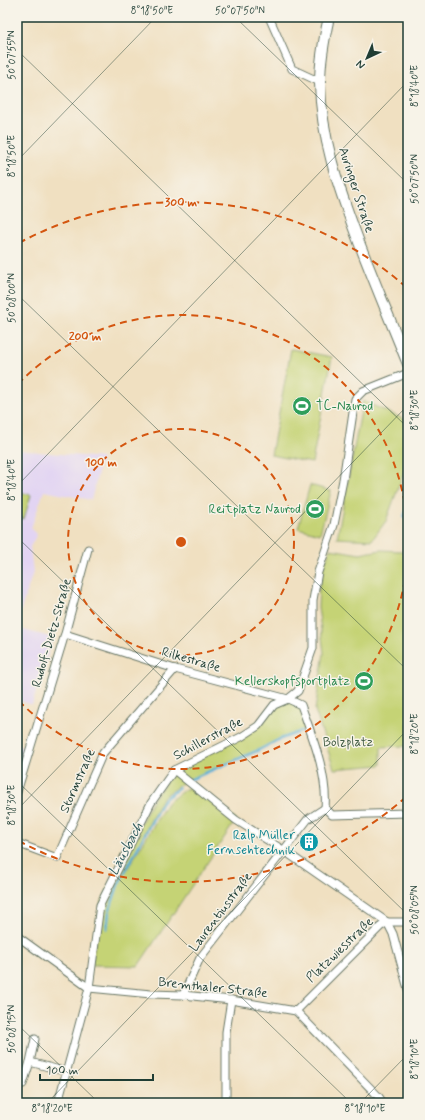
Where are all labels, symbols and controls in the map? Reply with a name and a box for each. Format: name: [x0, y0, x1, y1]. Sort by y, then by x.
text: 8°18'50"E: [131, 4, 173, 18]
text: 50°07'50"N: [215, 4, 265, 18]
text: 50°07'55"N: [5, 30, 19, 80]
north arrow: [347, 38, 387, 78]
text: N: [353, 57, 368, 72]
text: 8°18'40"E: [408, 65, 422, 107]
text: 8°18'50"E: [5, 135, 19, 177]
street label: Auringer Straße: [333, 145, 378, 235]
text: 50°07'50"N: [408, 154, 422, 204]
text: 300 m: [165, 195, 198, 211]
text: 50°08'00"N: [5, 273, 19, 323]
text: 200 m: [69, 329, 102, 345]
text: 8°18'30"E: [408, 389, 422, 430]
sports icon: TC-Naurod: [291, 395, 313, 417]
place label: TC-Naurod: [316, 398, 373, 415]
text: 100 m: [85, 455, 118, 471]
text: 8°18'40"E: [5, 459, 19, 501]
sports icon: Reitplatz Naurod: [304, 498, 326, 520]
place label: Reitplatz Naurod: [208, 501, 301, 518]
centre of rings: [174, 535, 188, 549]
street label: Rudolf-Dietz-Straße: [28, 577, 76, 689]
street label: Rilkestraße: [159, 643, 223, 677]
sports icon: Kellerskopfsportplatz: [353, 670, 375, 692]
place label: Kellerskopfsportplatz: [235, 673, 351, 690]
text: 8°18'20"E: [408, 713, 422, 755]
street label: Schillerstraße: [170, 714, 246, 764]
park label: Bolzplatz: [323, 734, 374, 751]
street label: Stormstraße: [56, 746, 100, 816]
text: 8°18'30"E: [5, 784, 19, 825]
water label: Läusbach: [105, 819, 148, 879]
place label: Ralp Müller Fernsehtechnik: [207, 827, 296, 859]
building icon: Ralp Müller Fernsehtechnik: [298, 831, 320, 853]
street label: Laurentiusstraße: [186, 869, 256, 955]
text: 50°08'05"N: [408, 885, 422, 935]
street label: Platzwiesstraße: [303, 914, 377, 986]
street label: Bremthaler Straße: [158, 974, 268, 1002]
text: 50°08'15"N: [5, 1004, 19, 1053]
text: 8°18'10"E: [408, 1038, 422, 1079]
scale bar: [40, 1056, 153, 1082]
text: 100 m: [46, 1063, 78, 1079]
text: 8°18'20"E: [31, 1102, 73, 1116]
text: 8°18'10"E: [345, 1102, 386, 1116]

